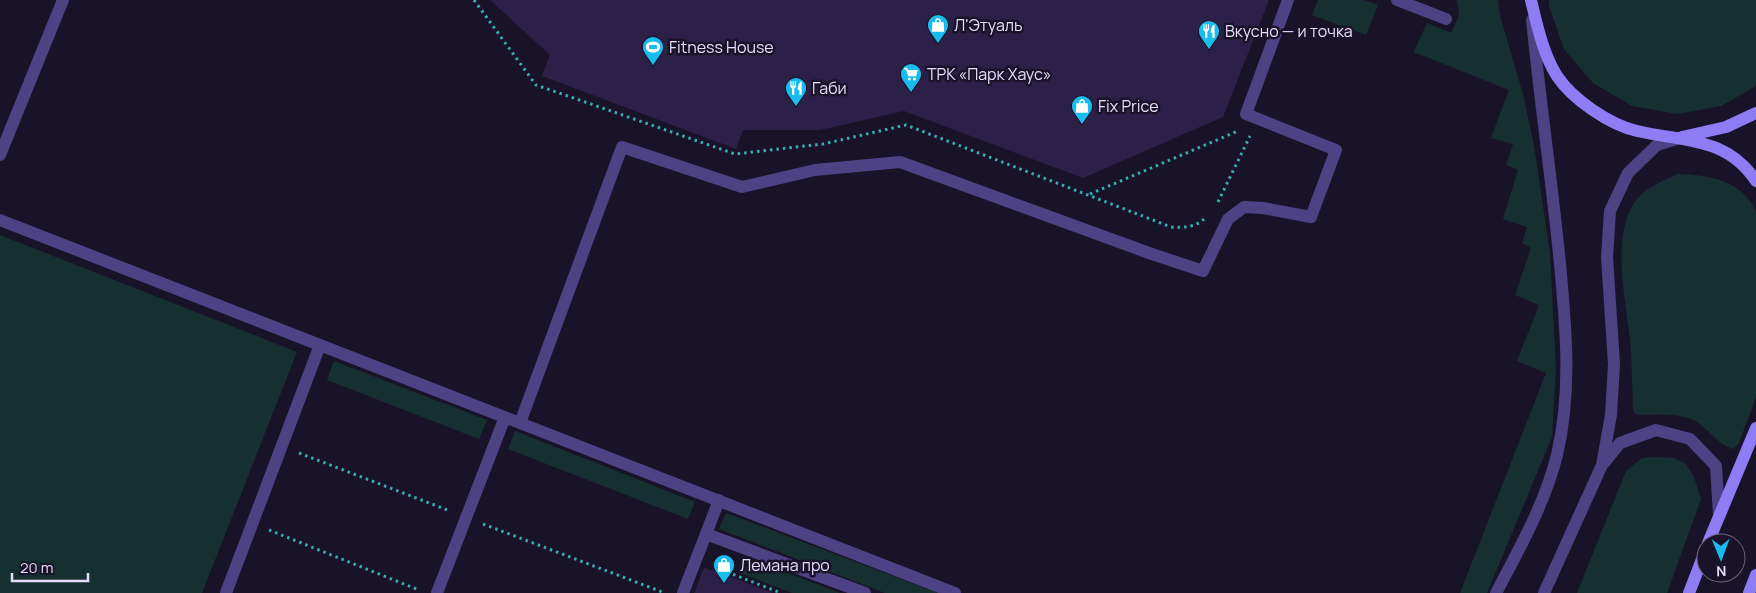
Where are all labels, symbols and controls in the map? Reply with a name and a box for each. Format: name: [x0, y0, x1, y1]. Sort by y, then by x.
shop icon: Л'Этуаль: [926, 13, 950, 44]
place label: Л'Этуаль: [954, 14, 1023, 36]
restaurant icon: Вкусно — и точка: [1197, 19, 1221, 50]
place label: Вкусно — и точка: [1225, 20, 1353, 42]
sports icon: Fitness House: [641, 35, 665, 66]
place label: Fitness House: [669, 36, 774, 58]
supermarket icon: ТРК «Парк Хаус»: [899, 62, 923, 93]
place label: ТРК «Парк Хаус»: [927, 63, 1051, 85]
restaurant icon: Габи: [784, 76, 808, 107]
place label: Габи: [812, 77, 847, 99]
shop icon: Fix Price: [1070, 94, 1094, 125]
place label: Fix Price: [1098, 95, 1159, 117]
north arrow: [1696, 533, 1746, 583]
scale bar: [12, 550, 89, 582]
shop icon: Лемана про: [712, 553, 736, 584]
place label: Лемана про: [740, 554, 830, 576]
text: 20 m: [20, 557, 53, 578]
text: N: [1716, 562, 1726, 581]

